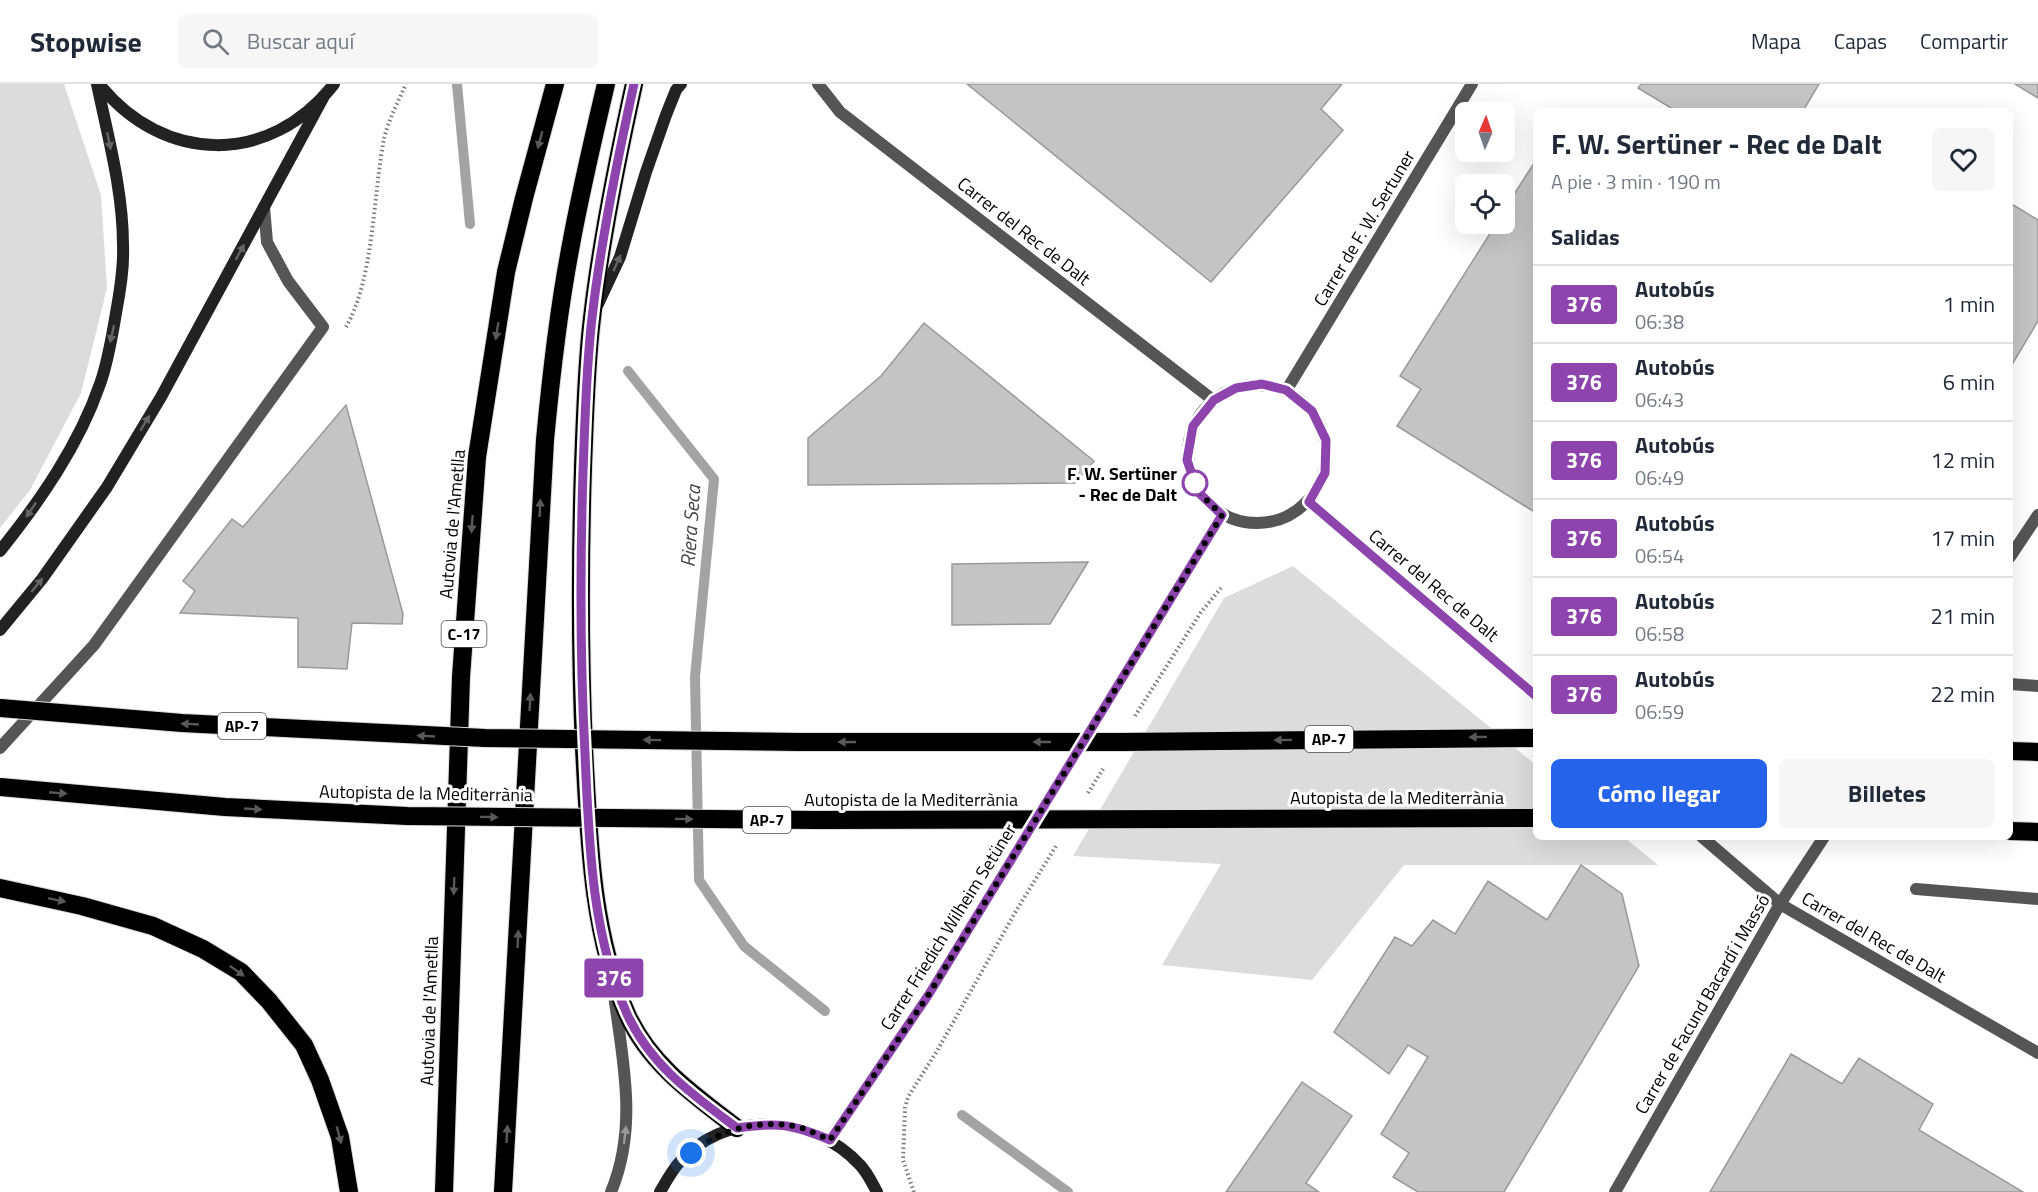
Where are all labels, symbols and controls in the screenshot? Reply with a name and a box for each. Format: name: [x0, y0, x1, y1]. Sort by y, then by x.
search box: [178, 14, 598, 68]
text: Stopwise: [30, 20, 142, 63]
text: Buscar aquí: [247, 24, 354, 58]
icon: search: [199, 25, 232, 58]
text: Mapa: [1751, 25, 1801, 57]
text: Capas: [1834, 25, 1887, 57]
text: Compartir: [1920, 25, 2008, 57]
north arrow: [1455, 102, 1515, 162]
map controls: [1455, 102, 1515, 234]
text: F. W. Sertüner - Rec de Dalt: [1551, 122, 1882, 165]
button: heart: [1932, 128, 1995, 191]
one-way arrow: [534, 131, 544, 150]
one-way arrow: [105, 132, 114, 151]
street label: Carrer de F. W. Sertuner: [1307, 145, 1421, 311]
text: A pie · 3 min · 190 m: [1551, 166, 1721, 197]
street label: Carrer del Rec de Dalt: [952, 170, 1097, 292]
button: locate: [1455, 174, 1515, 234]
text: Salidas: [1551, 220, 1620, 254]
one-way arrow: [235, 243, 245, 260]
one-way arrow: [612, 254, 622, 272]
text: Autobús: [1635, 272, 1715, 306]
text: 1 min: [1943, 287, 1995, 321]
text: 376: [1566, 288, 1602, 320]
text: 06:38: [1635, 306, 1684, 337]
one-way arrow: [492, 321, 501, 340]
one-way arrow: [107, 325, 116, 344]
text: Autobús: [1635, 350, 1715, 384]
text: 6 min: [1943, 365, 1995, 399]
text: 376: [1566, 366, 1602, 398]
text: 06:43: [1635, 384, 1684, 415]
one-way arrow: [140, 415, 151, 431]
text: Autobús: [1635, 428, 1715, 462]
text: 12 min: [1930, 443, 1995, 477]
text: 376: [1566, 444, 1602, 476]
street label: Autovia de l'Ametlla: [432, 448, 472, 600]
place label: F. W. Sertüner - Rec de Dalt: [1067, 460, 1177, 508]
text: 06:49: [1635, 462, 1684, 493]
marker: F. W. Sertüner - Rec de Dalt: [1182, 470, 1208, 496]
water label: Riera Seca: [672, 483, 708, 568]
one-way arrow: [536, 498, 545, 517]
one-way arrow: [25, 501, 37, 517]
text: Autobús: [1635, 506, 1715, 540]
one-way arrow: [468, 514, 477, 533]
text: 17 min: [1930, 521, 1995, 555]
street label: Carrer del Rec de Dalt: [1363, 522, 1505, 648]
text: 376: [1566, 522, 1602, 554]
text: 06:54: [1635, 540, 1684, 571]
one-way arrow: [31, 577, 43, 592]
text: Autobús: [1635, 584, 1715, 618]
text: 21 min: [1930, 599, 1995, 633]
text: 376: [1566, 600, 1602, 632]
text: 06:58: [1635, 618, 1684, 649]
road number: C-17: [442, 621, 486, 647]
text: Autobús: [1635, 662, 1715, 696]
text: 22 min: [1930, 677, 1995, 711]
text: 376: [1566, 678, 1602, 710]
one-way arrow: [526, 693, 535, 712]
text: 06:59: [1635, 696, 1684, 727]
road number: AP-7: [218, 713, 266, 739]
one-way arrow: [180, 719, 199, 728]
road number: AP-7: [1305, 726, 1353, 752]
one-way arrow: [417, 731, 436, 740]
one-way arrow: [1468, 732, 1487, 742]
one-way arrow: [643, 735, 662, 745]
one-way arrow: [1273, 735, 1292, 745]
one-way arrow: [838, 737, 857, 747]
one-way arrow: [1033, 737, 1052, 747]
button: Cómo llegar: [1551, 759, 1767, 828]
button: Billetes: [1779, 759, 1995, 828]
street label: Autopista de la Mediterrània: [319, 778, 533, 808]
street label: Autopista de la Mediterrània: [1290, 784, 1504, 811]
street label: Autopista de la Mediterrània: [804, 786, 1018, 813]
one-way arrow: [49, 788, 68, 798]
one-way arrow: [243, 804, 262, 813]
road number: AP-7: [743, 807, 791, 833]
one-way arrow: [480, 812, 499, 822]
one-way arrow: [675, 814, 694, 824]
street label: Carrer Friedich Wilheim Setüner: [873, 818, 1023, 1036]
one-way arrow: [450, 877, 459, 896]
street label: Carrer del Rec de Dalt: [1797, 885, 1952, 990]
street label: Carrer de Facund Bacardí i Massó: [1628, 889, 1776, 1119]
one-way arrow: [48, 896, 66, 906]
one-way arrow: [513, 929, 523, 948]
street label: Autovia de l'Ametlla: [413, 936, 445, 1086]
line badge: 376: [580, 958, 648, 998]
text: 376: [596, 962, 632, 994]
one-way arrow: [229, 965, 245, 977]
one-way arrow: [502, 1124, 511, 1143]
one-way arrow: [335, 1126, 344, 1144]
one-way arrow: [620, 1126, 629, 1145]
your location: [676, 1138, 706, 1168]

